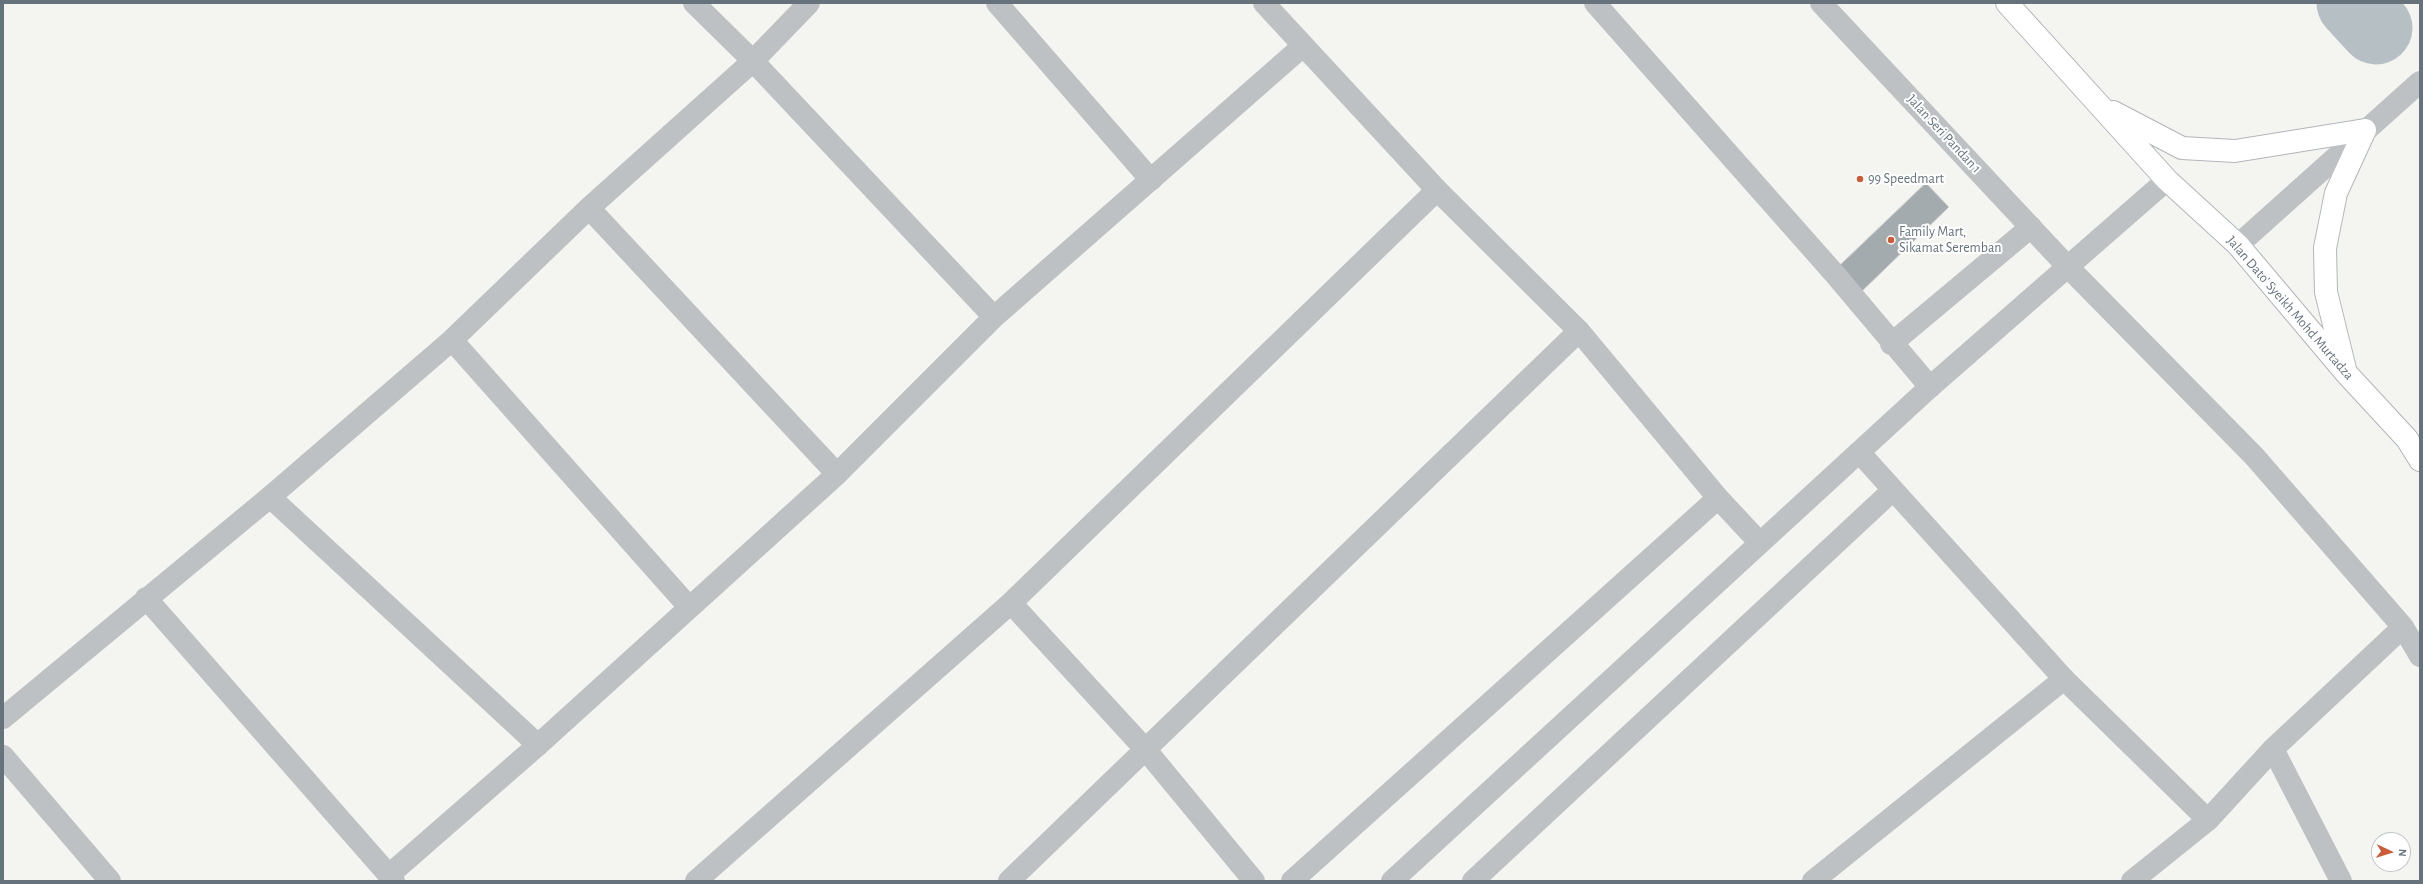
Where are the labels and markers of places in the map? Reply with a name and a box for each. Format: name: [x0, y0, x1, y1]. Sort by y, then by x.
place label: 99 Speedmart: [1868, 171, 1944, 187]
marker: 99 Speedmart: [1855, 174, 1865, 184]
place label: Family Mart, Sikamat Seremban: [1899, 224, 2002, 256]
marker: Family Mart, Sikamat Seremban: [1886, 235, 1896, 245]

